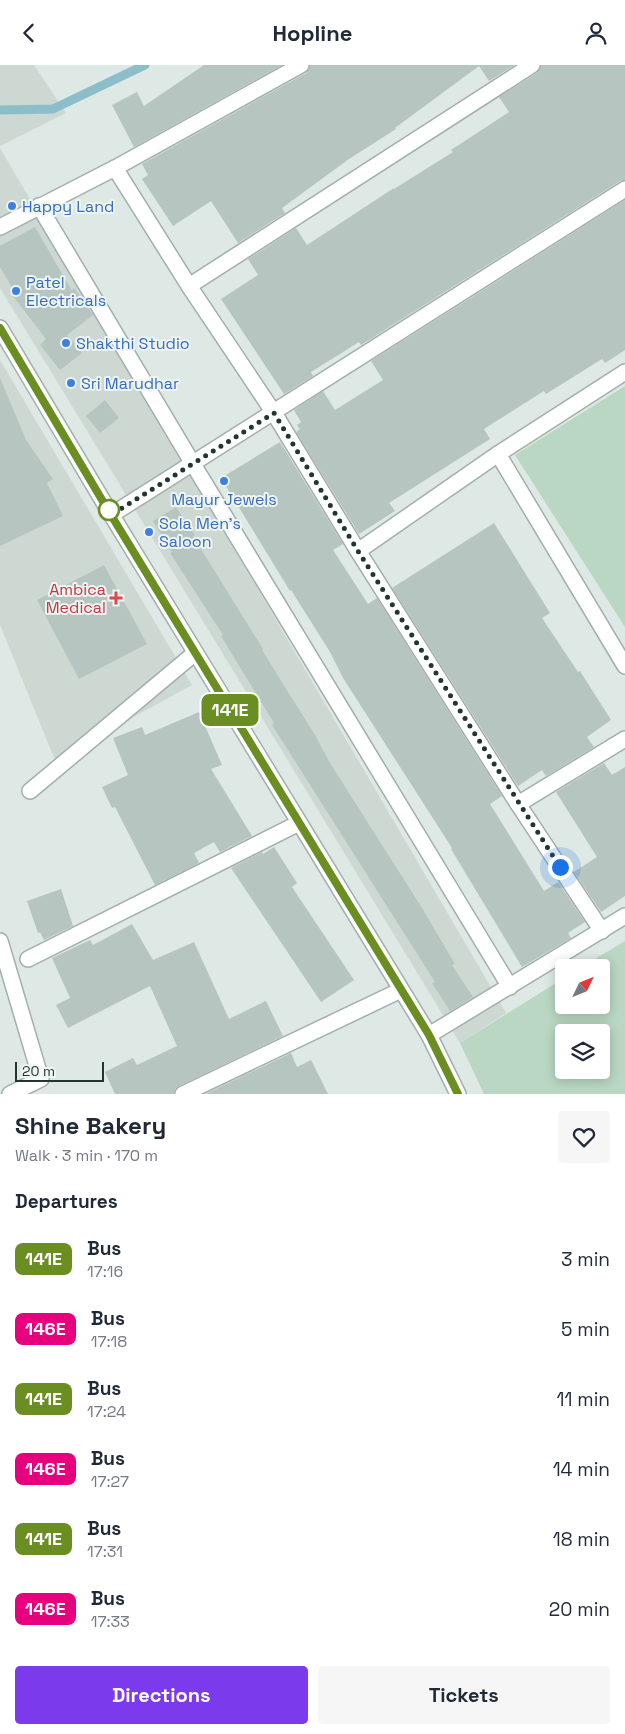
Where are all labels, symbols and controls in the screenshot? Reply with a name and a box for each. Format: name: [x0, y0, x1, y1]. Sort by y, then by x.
icon: back: [15, 19, 43, 47]
text: Hopline: [273, 19, 352, 47]
icon: person: [582, 19, 610, 47]
place label: Happy Land: [22, 196, 114, 217]
marker: Happy Land: [6, 200, 18, 212]
place label: Patel Electricals: [26, 272, 106, 311]
marker: Patel Electricals: [10, 285, 22, 297]
place label: Shakthi Studio: [76, 333, 190, 354]
marker: Shakthi Studio: [60, 337, 72, 349]
place label: Sri Marudhar: [81, 373, 179, 394]
marker: Sri Marudhar: [65, 377, 77, 389]
marker: Mayur Jewels: [218, 475, 230, 487]
place label: Mayur Jewels: [171, 489, 277, 510]
unlabelled marker: [98, 499, 120, 521]
place label: Sola Men’s Saloon: [159, 513, 241, 552]
marker: Sola Men’s Saloon: [143, 526, 155, 538]
place label: Ambica Medical: [46, 579, 106, 618]
marker: Ambica Medical: [110, 592, 122, 604]
line badge: 141E: [195, 694, 265, 726]
text: 141E: [211, 698, 249, 721]
your location: [548, 855, 573, 880]
north arrow: [555, 959, 610, 1014]
map controls: [555, 959, 610, 1079]
button: layers: [555, 1024, 610, 1079]
scale bar: [15, 1059, 104, 1082]
text: 20 m: [22, 1062, 55, 1080]
text: Shine Bakery: [15, 1110, 166, 1141]
button: heart: [558, 1111, 610, 1163]
text: Walk · 3 min · 170 m: [15, 1145, 158, 1166]
text: Departures: [15, 1189, 118, 1214]
text: Bus: [87, 1236, 121, 1261]
text: 141E: [25, 1247, 62, 1270]
text: 3 min: [561, 1247, 610, 1272]
text: 17:16: [87, 1261, 123, 1282]
text: Bus: [91, 1306, 125, 1331]
text: 146E: [25, 1317, 66, 1340]
text: 5 min: [561, 1317, 610, 1342]
text: 17:18: [91, 1331, 127, 1352]
text: Bus: [87, 1376, 121, 1401]
text: 141E: [25, 1387, 62, 1410]
text: 11 min: [557, 1387, 610, 1412]
text: 17:24: [87, 1401, 126, 1422]
text: Bus: [91, 1446, 125, 1471]
text: 146E: [25, 1457, 66, 1480]
text: 14 min: [553, 1457, 610, 1482]
text: 17:27: [91, 1471, 129, 1492]
text: Bus: [87, 1516, 121, 1541]
text: 141E: [25, 1527, 62, 1550]
text: 18 min: [553, 1527, 610, 1552]
text: 17:31: [87, 1541, 123, 1562]
text: Bus: [91, 1586, 125, 1611]
text: 146E: [25, 1597, 66, 1620]
text: 20 min: [549, 1597, 610, 1622]
text: 17:33: [91, 1611, 130, 1632]
button: Directions: [15, 1666, 308, 1724]
button: Tickets: [318, 1666, 610, 1724]

